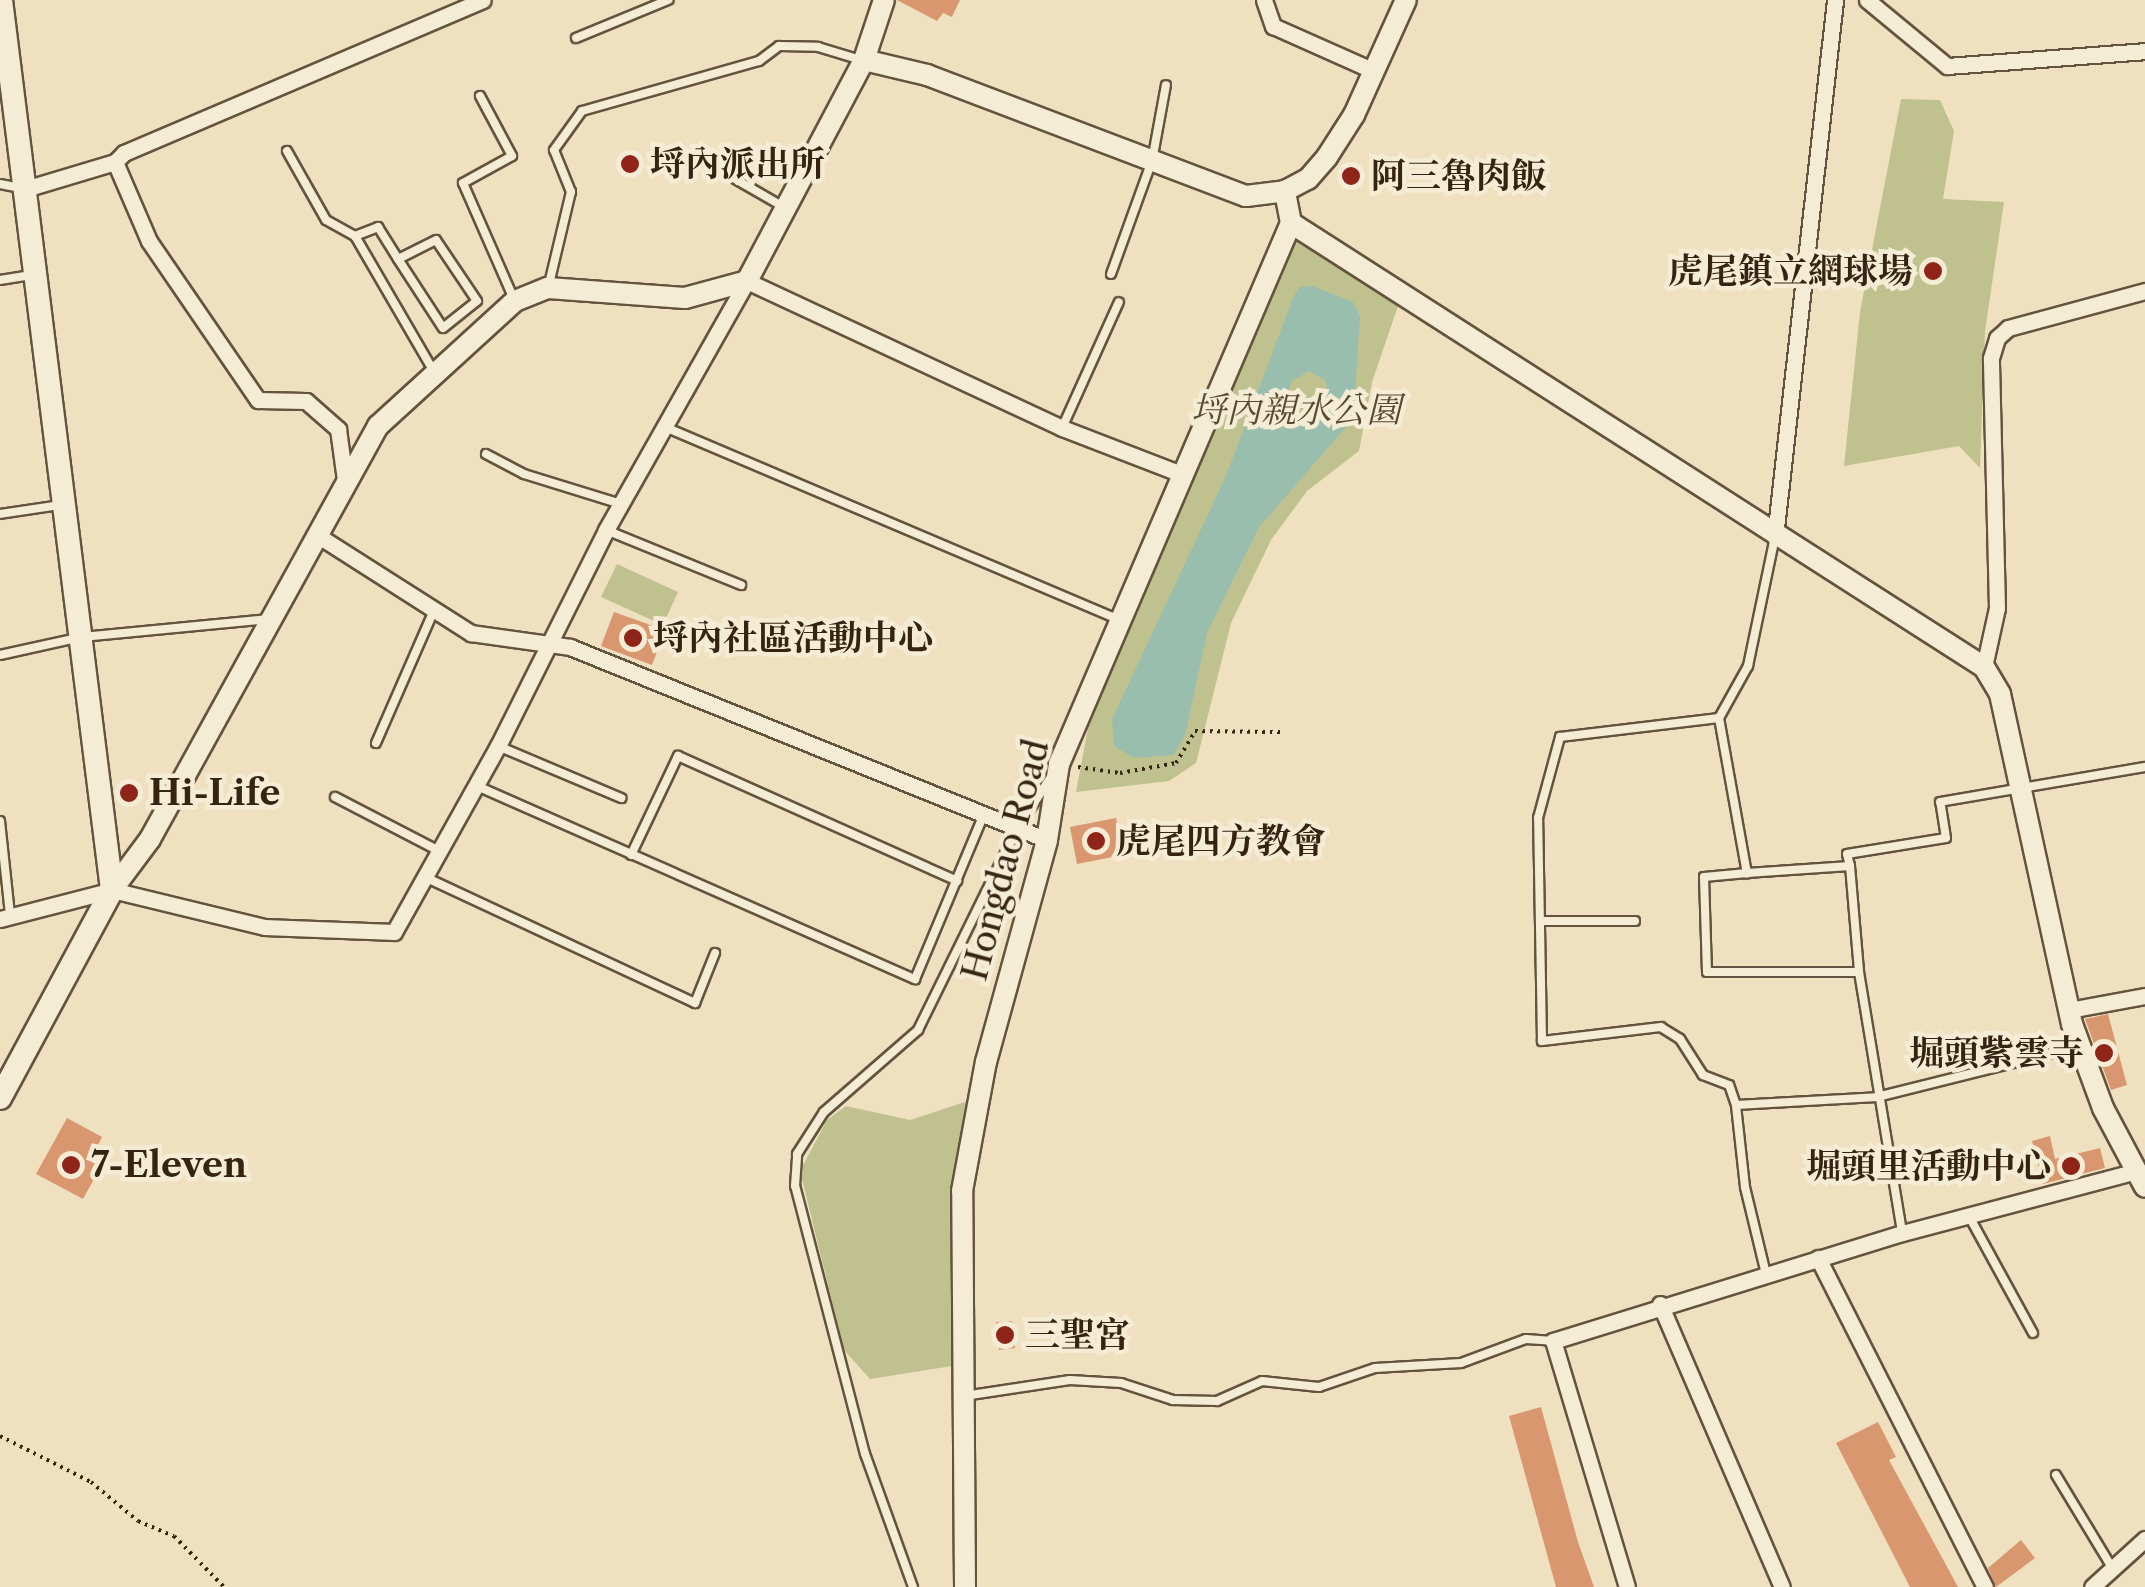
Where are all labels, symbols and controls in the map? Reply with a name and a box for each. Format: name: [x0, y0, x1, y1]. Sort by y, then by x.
place label: 埒內派出所: [650, 143, 825, 185]
marker: 埒內派出所: [619, 153, 641, 175]
place label: 阿三魯肉飯: [1371, 155, 1546, 197]
marker: 阿三魯肉飯: [1340, 165, 1362, 187]
place label: 虎尾鎮立網球場: [1668, 250, 1913, 292]
marker: 虎尾鎮立網球場: [1922, 260, 1944, 282]
park label: 埒內親水公園: [1191, 389, 1401, 431]
place label: 埒內社區活動中心: [653, 617, 933, 659]
marker: 埒內社區活動中心: [622, 627, 644, 649]
street label: Hongdao Road: [954, 735, 1058, 985]
place label: Hi-Life: [149, 772, 280, 814]
marker: Hi-Life: [118, 782, 140, 804]
place label: 虎尾四方教會: [1116, 820, 1326, 862]
marker: 虎尾四方教會: [1085, 830, 1107, 852]
place label: 堀頭紫雲寺: [1909, 1032, 2084, 1074]
marker: 堀頭紫雲寺: [2093, 1042, 2115, 1064]
place label: 7-Eleven: [91, 1144, 247, 1186]
place label: 堀頭里活動中心: [1806, 1145, 2051, 1187]
marker: 7-Eleven: [60, 1154, 82, 1176]
marker: 堀頭里活動中心: [2060, 1155, 2082, 1177]
place label: 三聖宮: [1025, 1314, 1130, 1356]
marker: 三聖宮: [994, 1324, 1016, 1346]

